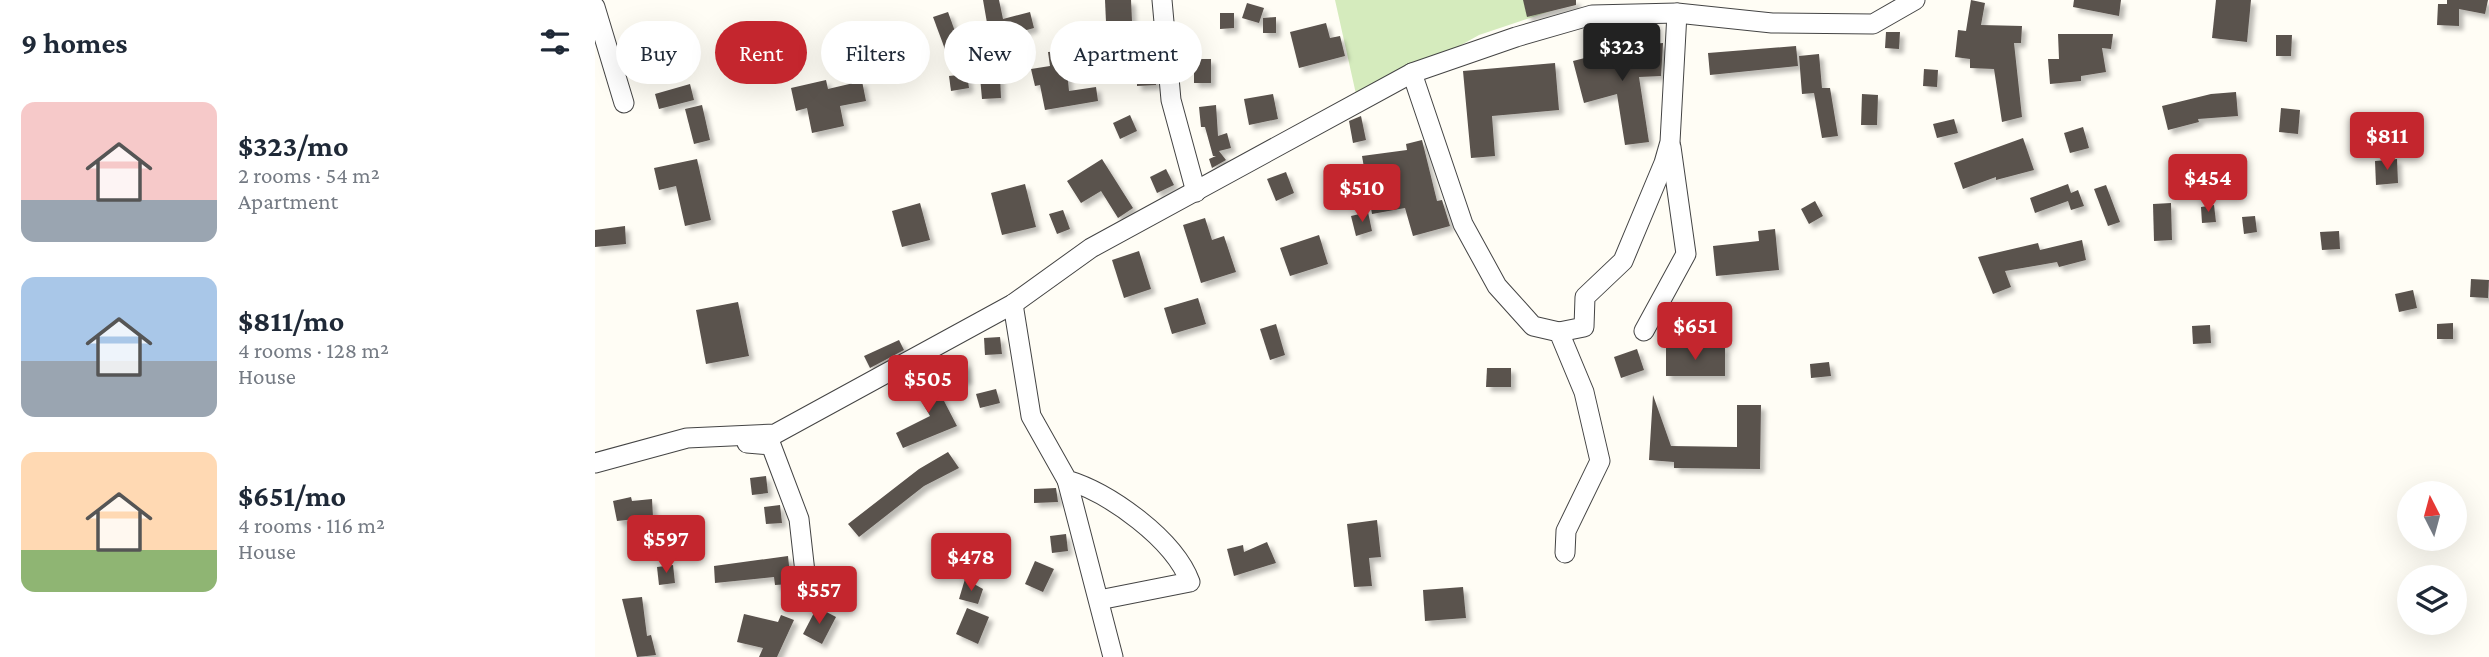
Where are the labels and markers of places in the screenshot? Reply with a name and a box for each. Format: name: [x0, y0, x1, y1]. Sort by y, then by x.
pin: $323: [1581, 24, 1663, 83]
pin: $811: [2346, 113, 2428, 172]
pin: $454: [2167, 154, 2249, 214]
pin: $510: [1321, 164, 1403, 224]
pin: $651: [1654, 302, 1736, 362]
pin: $505: [887, 356, 969, 415]
pin: $597: [625, 516, 707, 575]
pin: $478: [930, 534, 1012, 593]
pin: $557: [778, 566, 860, 626]

